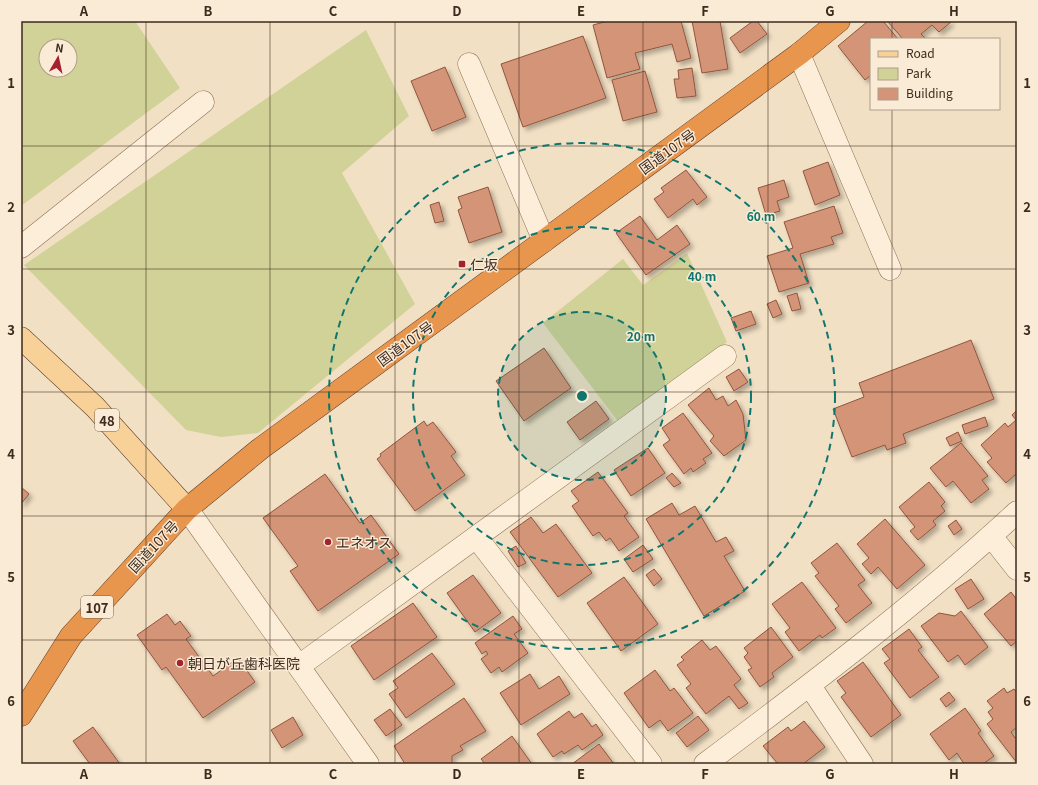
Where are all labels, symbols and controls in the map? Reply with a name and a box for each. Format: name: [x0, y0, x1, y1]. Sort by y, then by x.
text: A: [79, 1, 89, 20]
text: B: [204, 1, 213, 20]
text: C: [329, 1, 338, 20]
text: D: [452, 1, 462, 20]
text: E: [577, 1, 585, 20]
text: F: [701, 1, 709, 20]
text: G: [825, 1, 835, 20]
text: H: [949, 1, 959, 20]
north arrow: [38, 38, 78, 78]
legend: [870, 38, 1000, 110]
text: N: [54, 39, 65, 56]
text: Road: [906, 44, 935, 61]
text: Park: [906, 64, 931, 81]
text: 1: [7, 73, 15, 92]
text: 1: [1023, 73, 1031, 92]
text: Building: [906, 84, 953, 101]
street label: 国道107号: [635, 124, 699, 178]
text: 2: [7, 197, 15, 216]
text: 2: [1023, 197, 1031, 216]
text: 60 m: [747, 207, 775, 224]
place label: 仁坂: [470, 254, 498, 274]
marker: 仁坂: [457, 259, 467, 269]
text: 40 m: [688, 267, 716, 284]
street label: 国道107号: [373, 316, 437, 370]
text: 3: [7, 320, 15, 339]
text: 3: [1023, 320, 1031, 339]
text: 20 m: [627, 327, 655, 344]
centre of rings: [575, 389, 589, 403]
road number: 48: [95, 409, 119, 431]
text: 4: [7, 444, 15, 463]
text: 4: [1023, 444, 1031, 463]
street label: 国道107号: [123, 515, 183, 577]
place label: エネオス: [336, 532, 392, 552]
marker: エネオス: [323, 537, 333, 547]
text: 5: [7, 567, 15, 586]
text: 5: [1023, 567, 1031, 586]
road number: 107: [81, 596, 113, 618]
place label: 朝日が丘歯科医院: [188, 653, 300, 673]
marker: 朝日が丘歯科医院: [175, 658, 185, 668]
text: 6: [7, 691, 15, 710]
text: 6: [1023, 691, 1031, 710]
text: A: [79, 764, 89, 783]
text: B: [204, 764, 213, 783]
text: C: [329, 764, 338, 783]
text: D: [452, 764, 462, 783]
text: E: [577, 764, 585, 783]
text: F: [701, 764, 709, 783]
text: G: [825, 764, 835, 783]
text: H: [949, 764, 959, 783]

